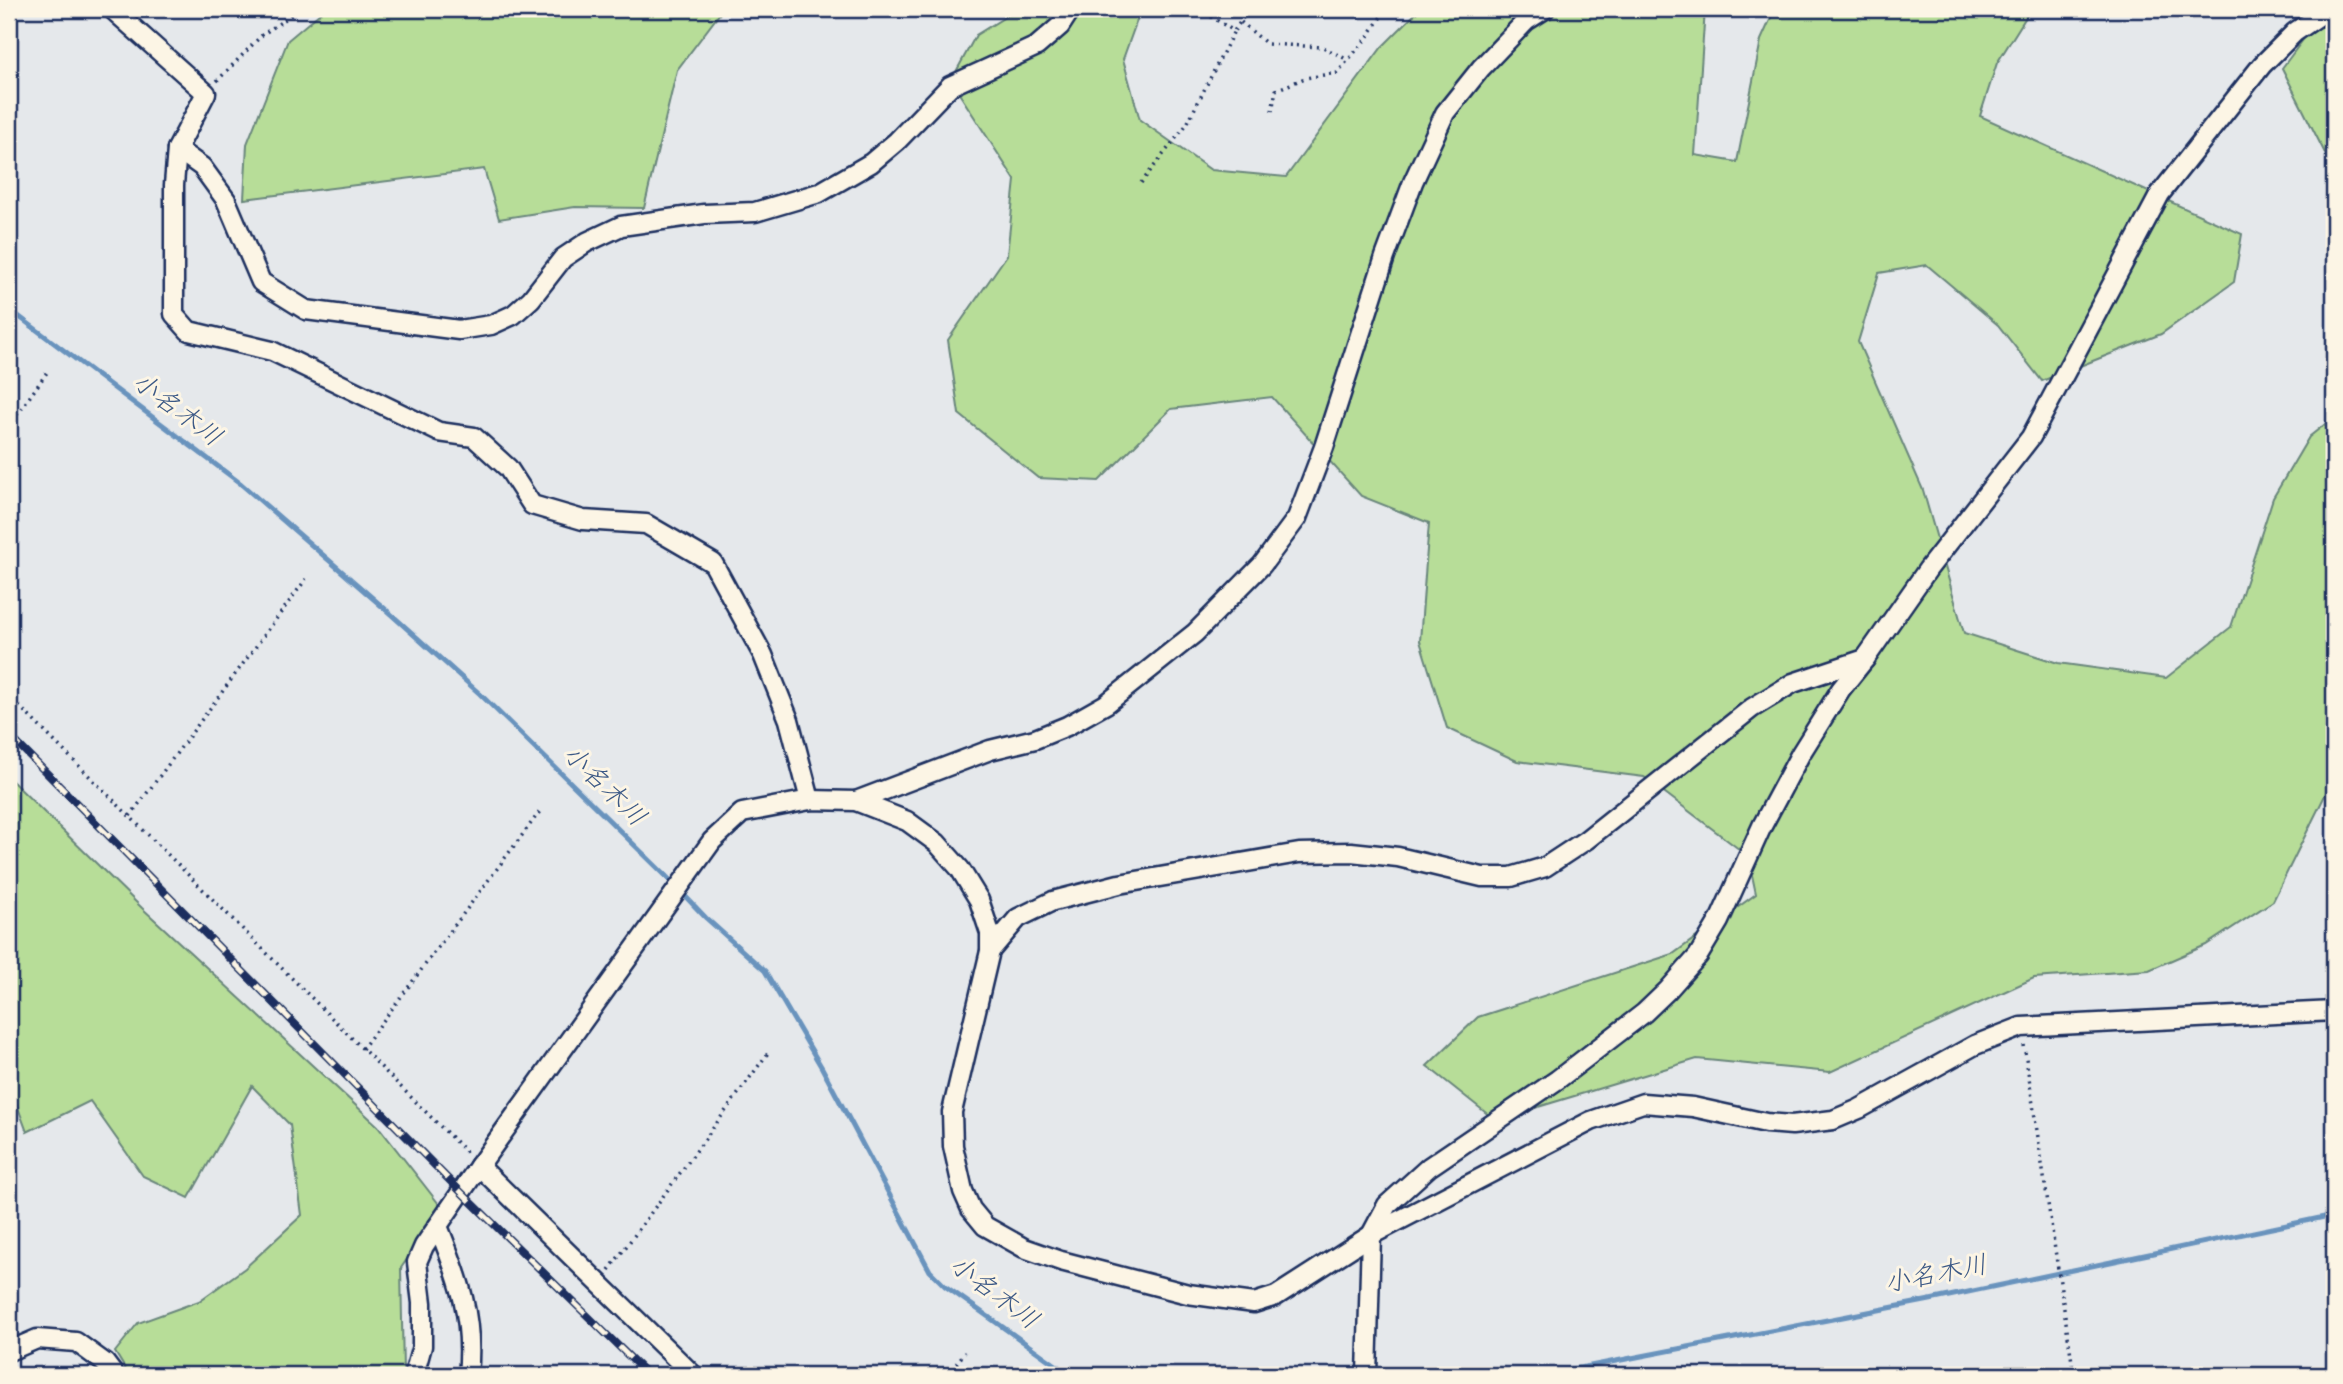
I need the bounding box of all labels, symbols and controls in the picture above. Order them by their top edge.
water label: 小名木川 [123,365,229,457]
water label: 小名木川 [552,737,654,837]
water label: 小名木川 [1881,1247,1991,1305]
water label: 小名木川 [940,1248,1046,1340]

